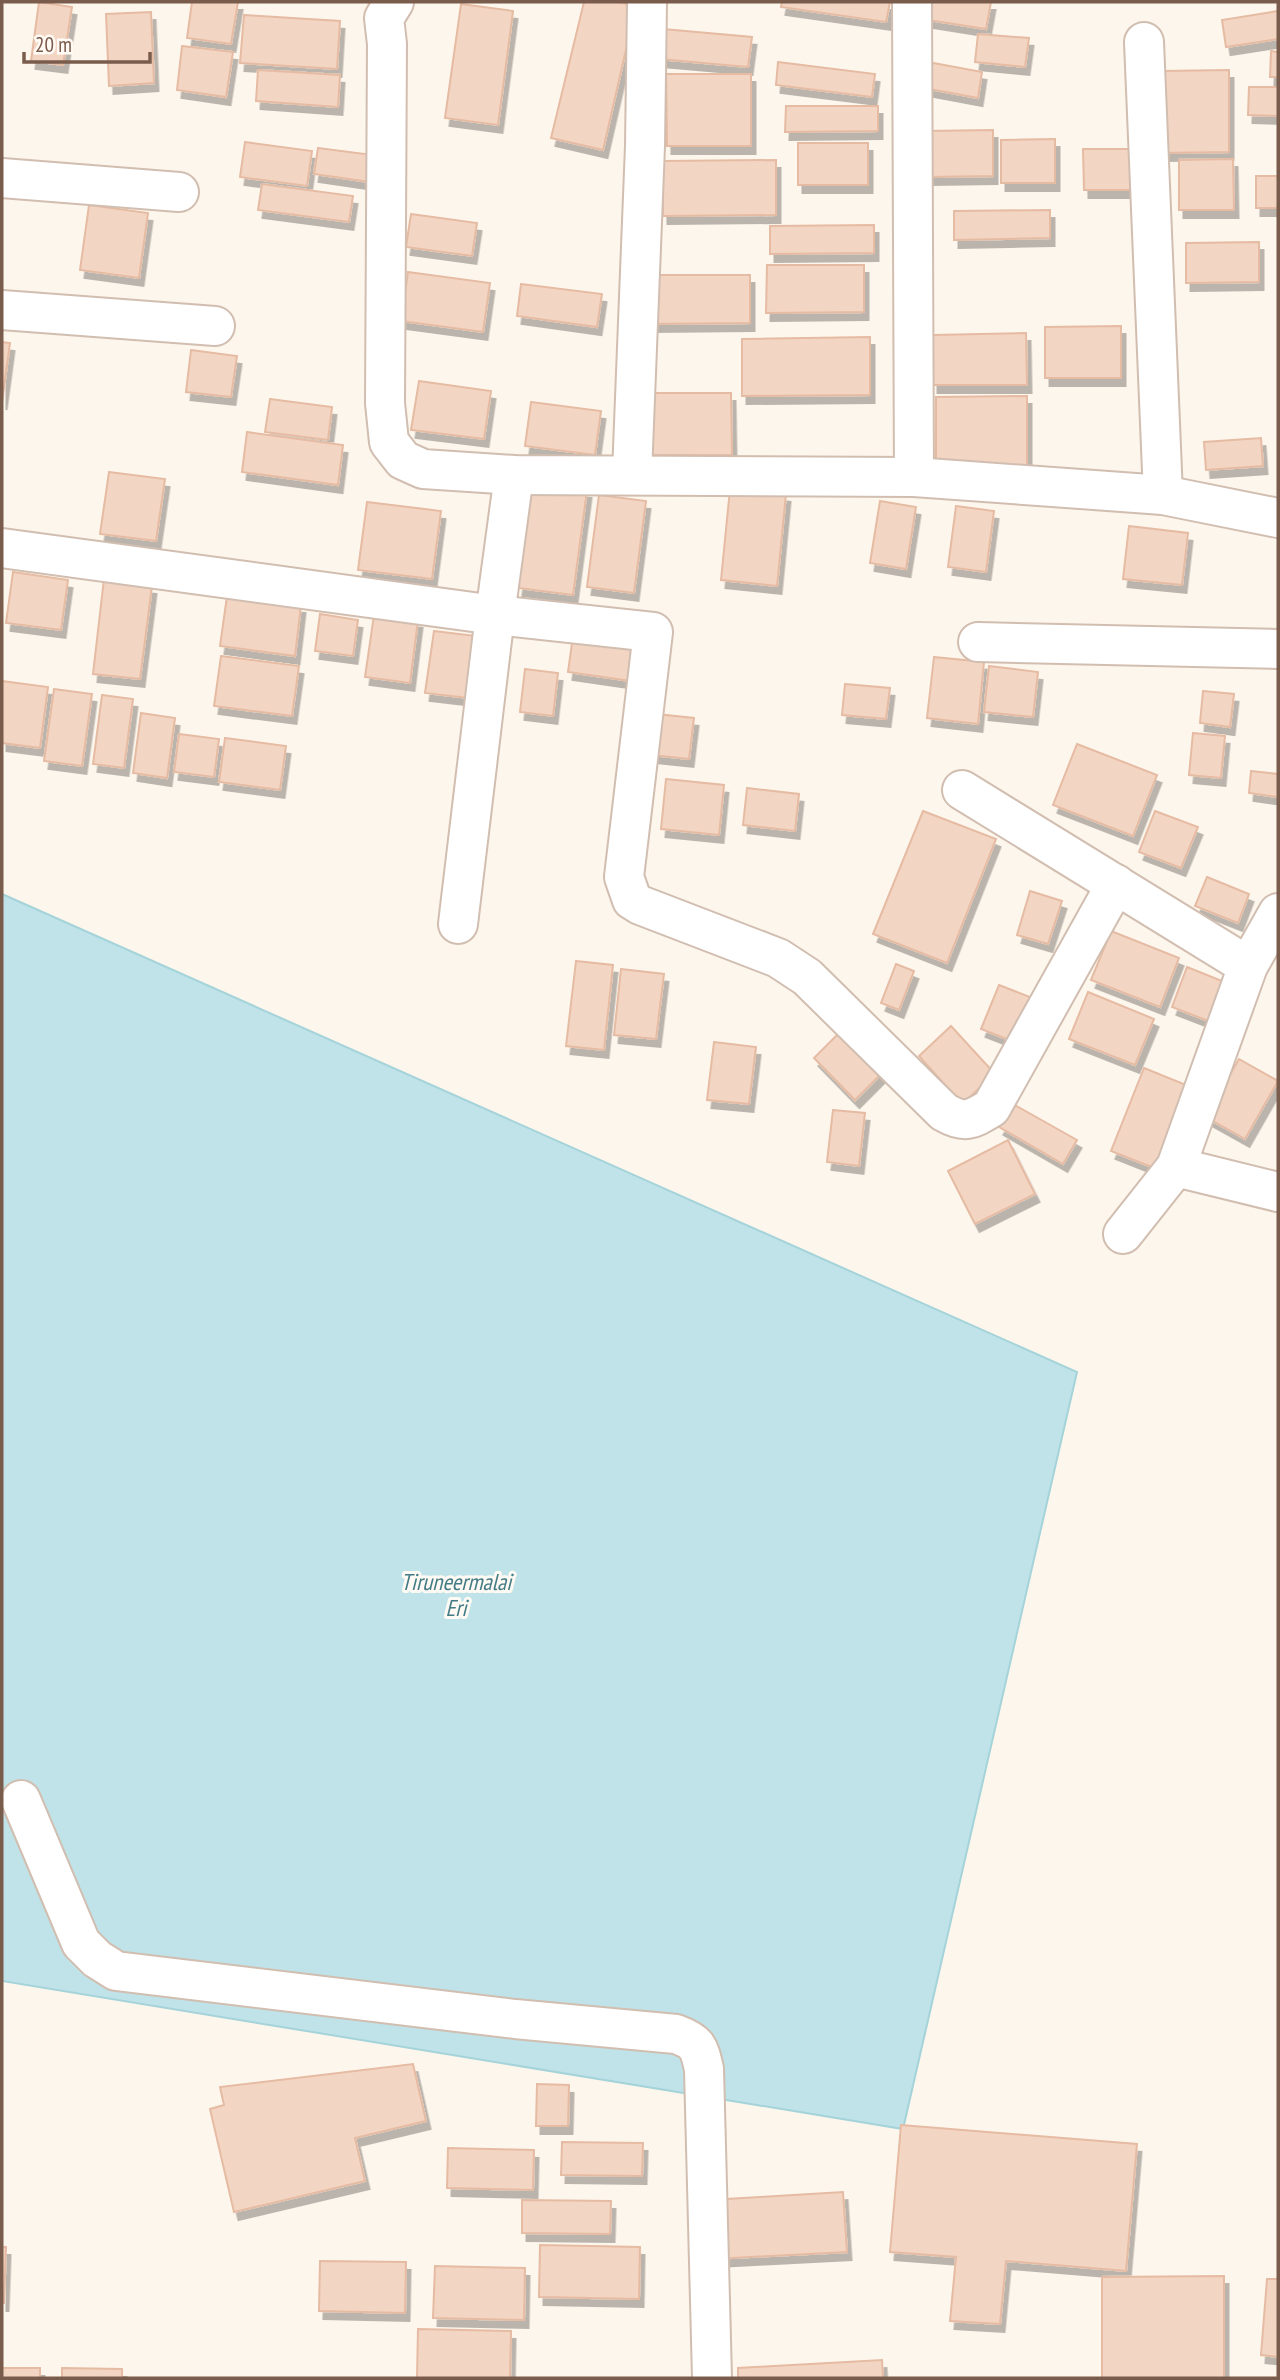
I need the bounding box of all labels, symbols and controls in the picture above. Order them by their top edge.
scale bar [24,21,150,65]
text: 20 m [35,31,72,58]
water label: Tiruneermalai Eri [401,1567,514,1622]

